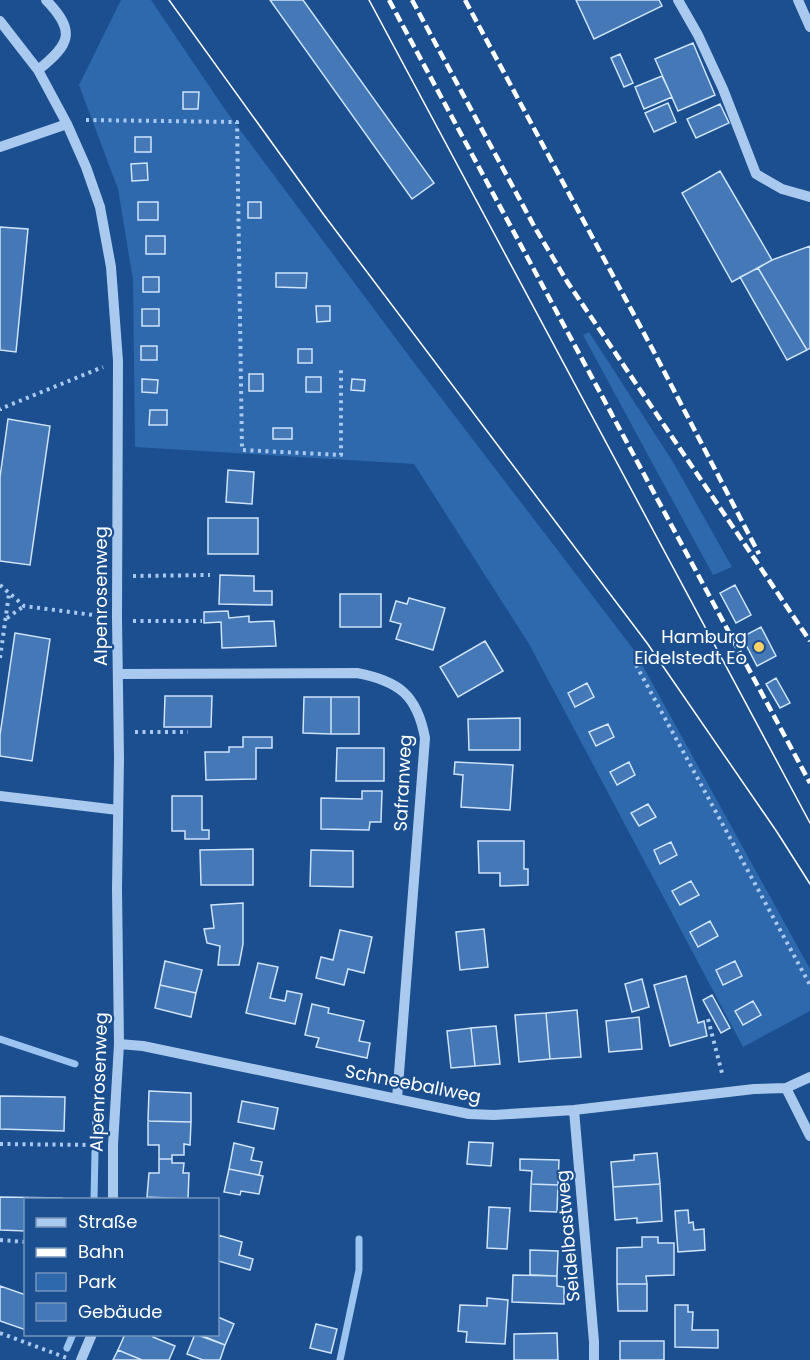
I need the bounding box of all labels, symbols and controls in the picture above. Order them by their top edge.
street label: Alpenrosenweg [88,526,113,666]
place label: Hamburg Eidelstedt Eo [634,624,747,670]
marker: Hamburg Eidelstedt Eo [752,640,766,654]
street label: Safranweg [387,734,418,832]
street label: Alpenrosenweg [84,1012,113,1152]
street label: Schneeballweg [343,1058,483,1109]
street label: Seidelbastweg [549,1169,586,1303]
legend [24,1198,219,1336]
text: Straße [78,1209,137,1234]
text: Bahn [78,1239,124,1264]
text: Park [78,1269,117,1294]
text: Gebäude [78,1299,162,1324]

